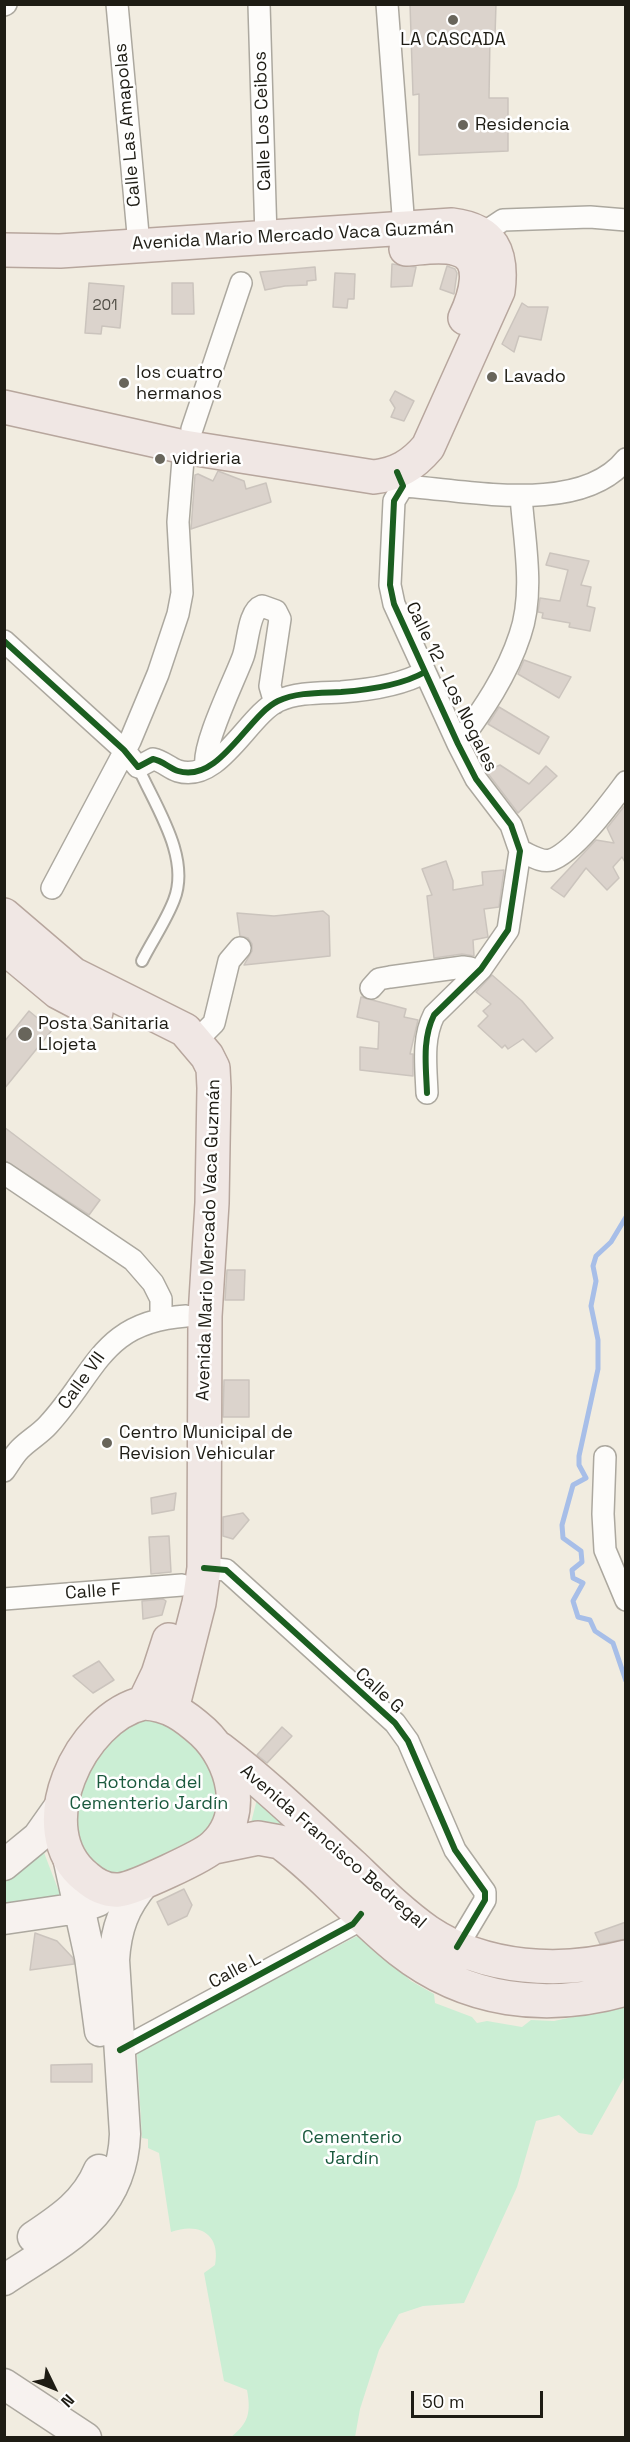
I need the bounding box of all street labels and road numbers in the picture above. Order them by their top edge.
street label: Calle Las Amapolas [110,42,146,208]
street label: Calle Los Ceibos [250,51,276,191]
street label: Avenida Mario Mercado Vaca Guzmán [132,217,454,255]
street label: Calle 12 - Los Nogales [400,599,502,775]
street label: Avenida Mario Mercado Vaca Guzmán [193,1079,225,1401]
street label: Calle VII [54,1348,110,1414]
street label: Calle F [64,1579,122,1605]
street label: Calle G [350,1664,408,1718]
street label: Avenida Francisco Bedregal [236,1760,430,1934]
street label: Calle L [205,1948,265,1994]

